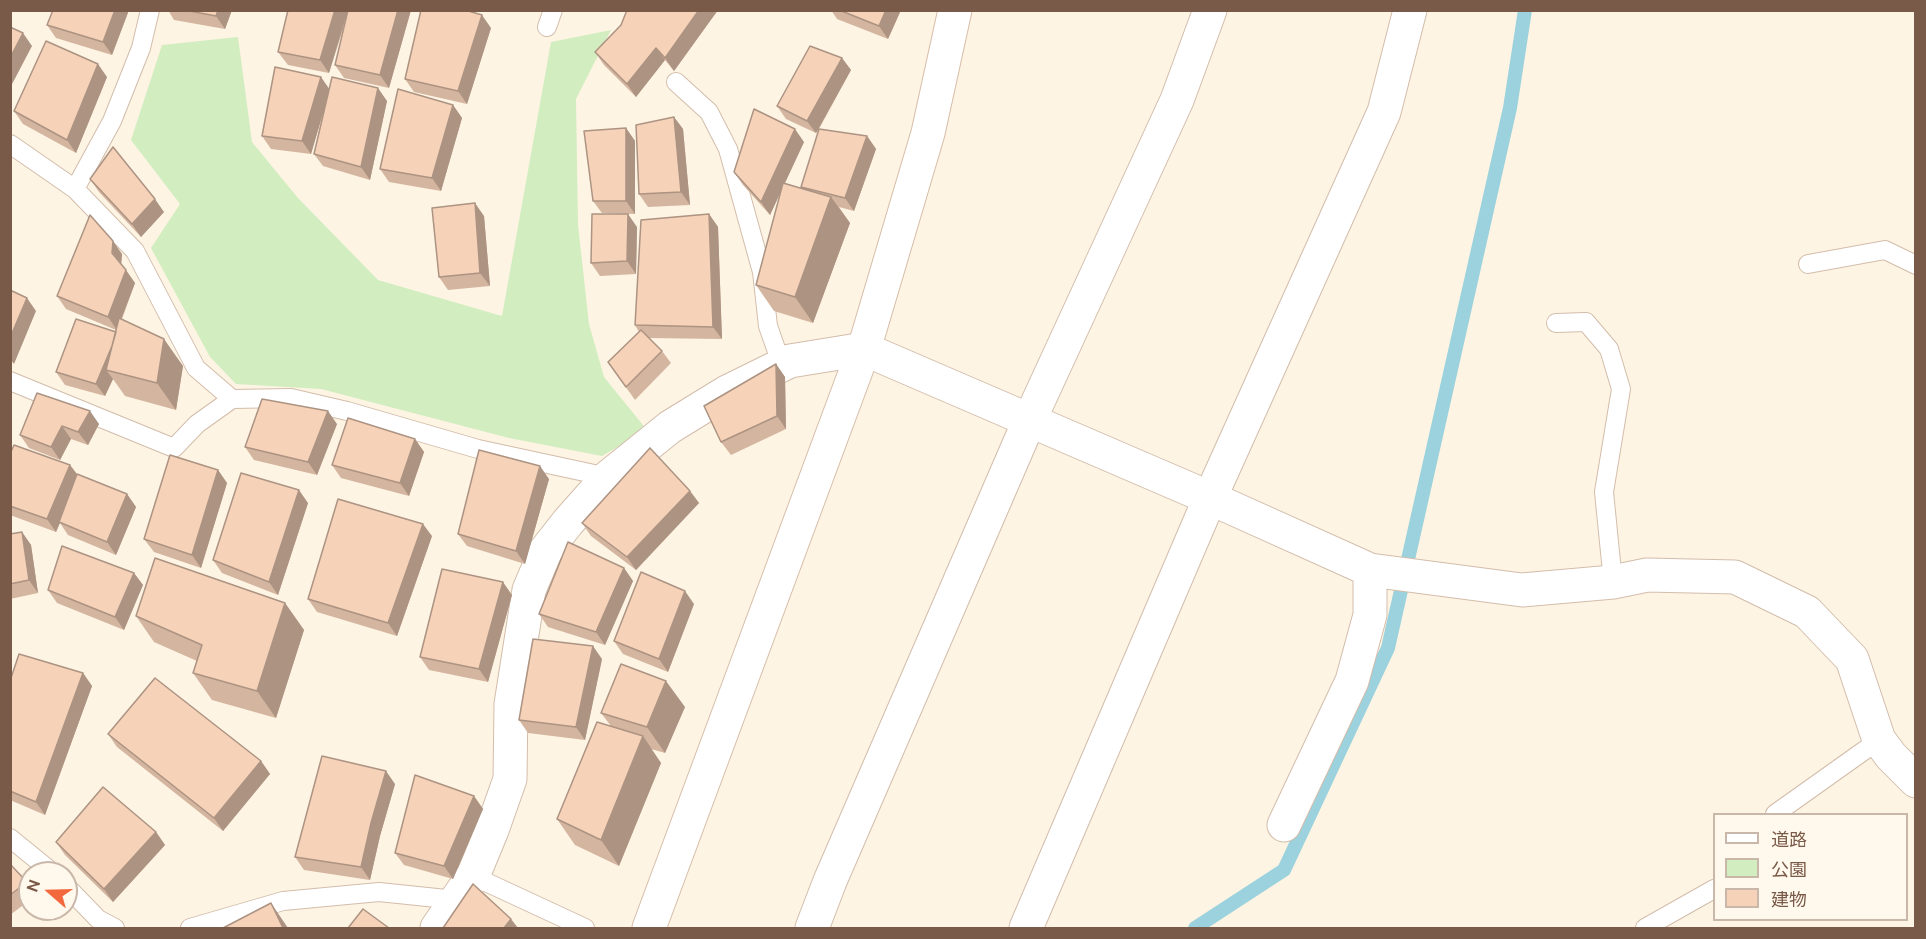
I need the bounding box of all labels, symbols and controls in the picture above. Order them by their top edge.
legend [1713,813,1908,921]
text: 道路 [1771,829,1807,849]
text: 公園 [1771,859,1807,879]
north arrow [18,861,78,921]
text: N [22,877,43,894]
text: 建物 [1771,889,1807,909]

